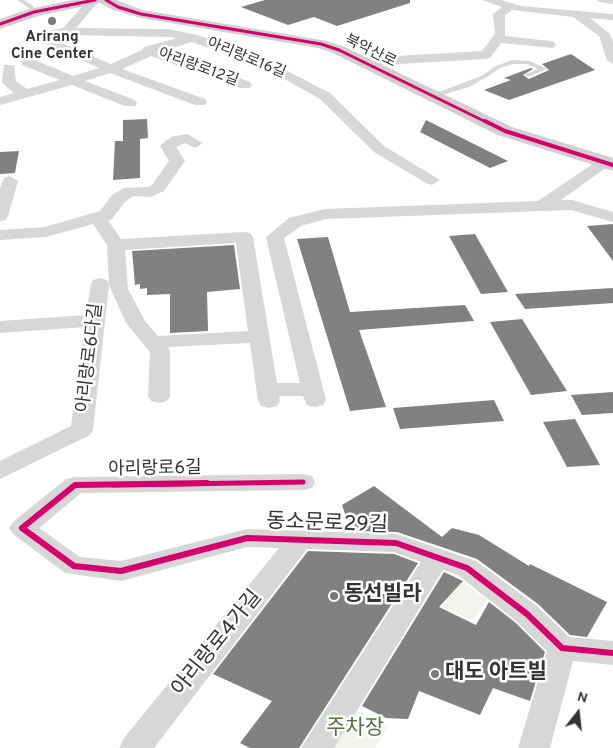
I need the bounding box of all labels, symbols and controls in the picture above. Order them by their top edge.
marker: Arirang Cine Center [46,15,58,27]
place label: Arirang Cine Center [11,29,93,64]
street label: 북악산로 [341,32,399,72]
street label: 아리랑로16길 [204,35,288,83]
street label: 아리랑로12길 [156,45,240,91]
street label: 아리랑로6다길 [74,302,108,414]
street label: 아리랑로6길 [108,458,202,482]
street label: 동소문로29길 [266,510,388,540]
place label: 동선빌라 [344,583,421,609]
street label: 아리랑로4가길 [168,586,268,702]
marker: 동선빌라 [328,590,340,602]
place label: 대도 아트빌 [445,661,547,687]
marker: 대도 아트빌 [429,668,441,680]
north arrow [553,688,603,738]
text: N [575,689,589,708]
park label: 주차장 [326,717,384,743]

